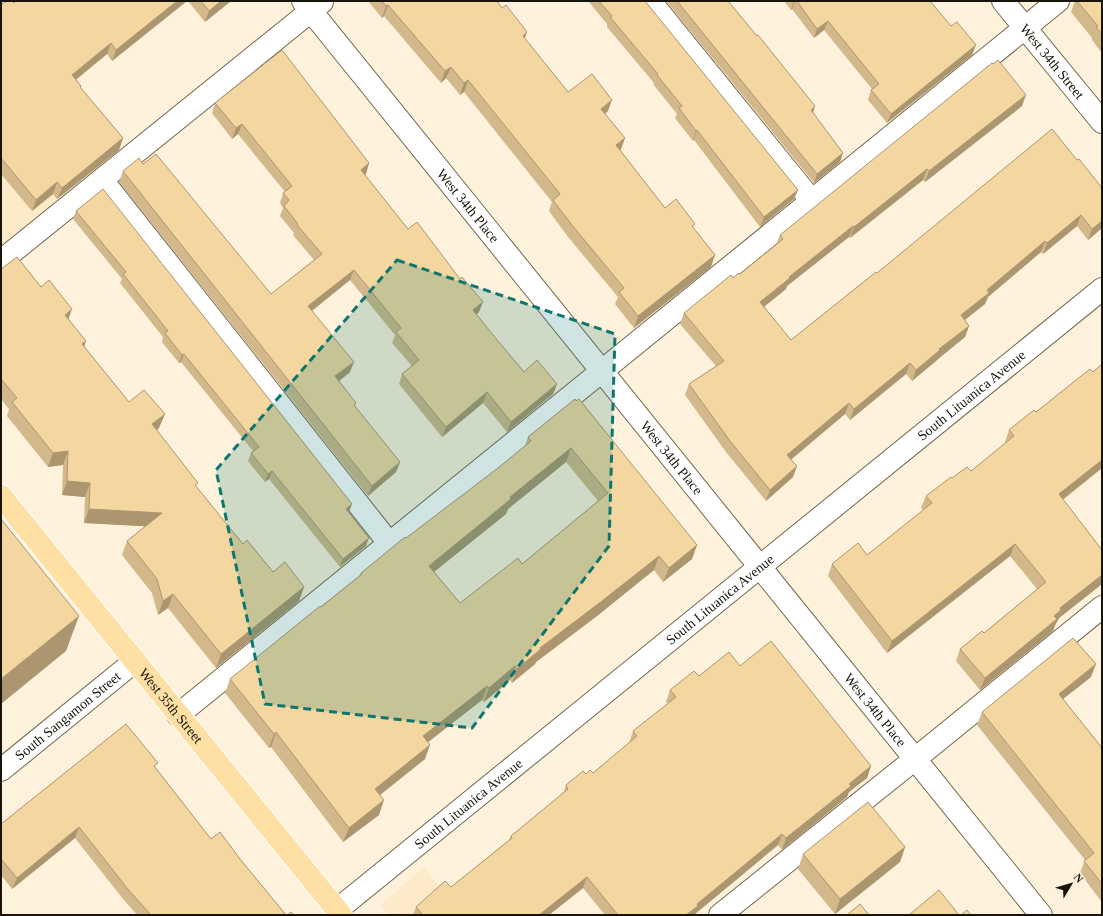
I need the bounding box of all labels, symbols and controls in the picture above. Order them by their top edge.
street label: West 34th Street [1017,21,1087,102]
street label: West 34th Place [434,166,502,245]
street label: South Lituanica Avenue [914,347,1028,443]
street label: West 34th Place [638,418,706,497]
street label: South Lituanica Avenue [663,551,777,647]
street label: West 35th Street [136,665,206,746]
street label: South Sangamon Street [12,668,124,763]
street label: West 34th Place [841,670,909,749]
street label: South Lituanica Avenue [411,755,525,852]
north arrow [1051,864,1091,904]
text: N [1072,871,1086,885]

